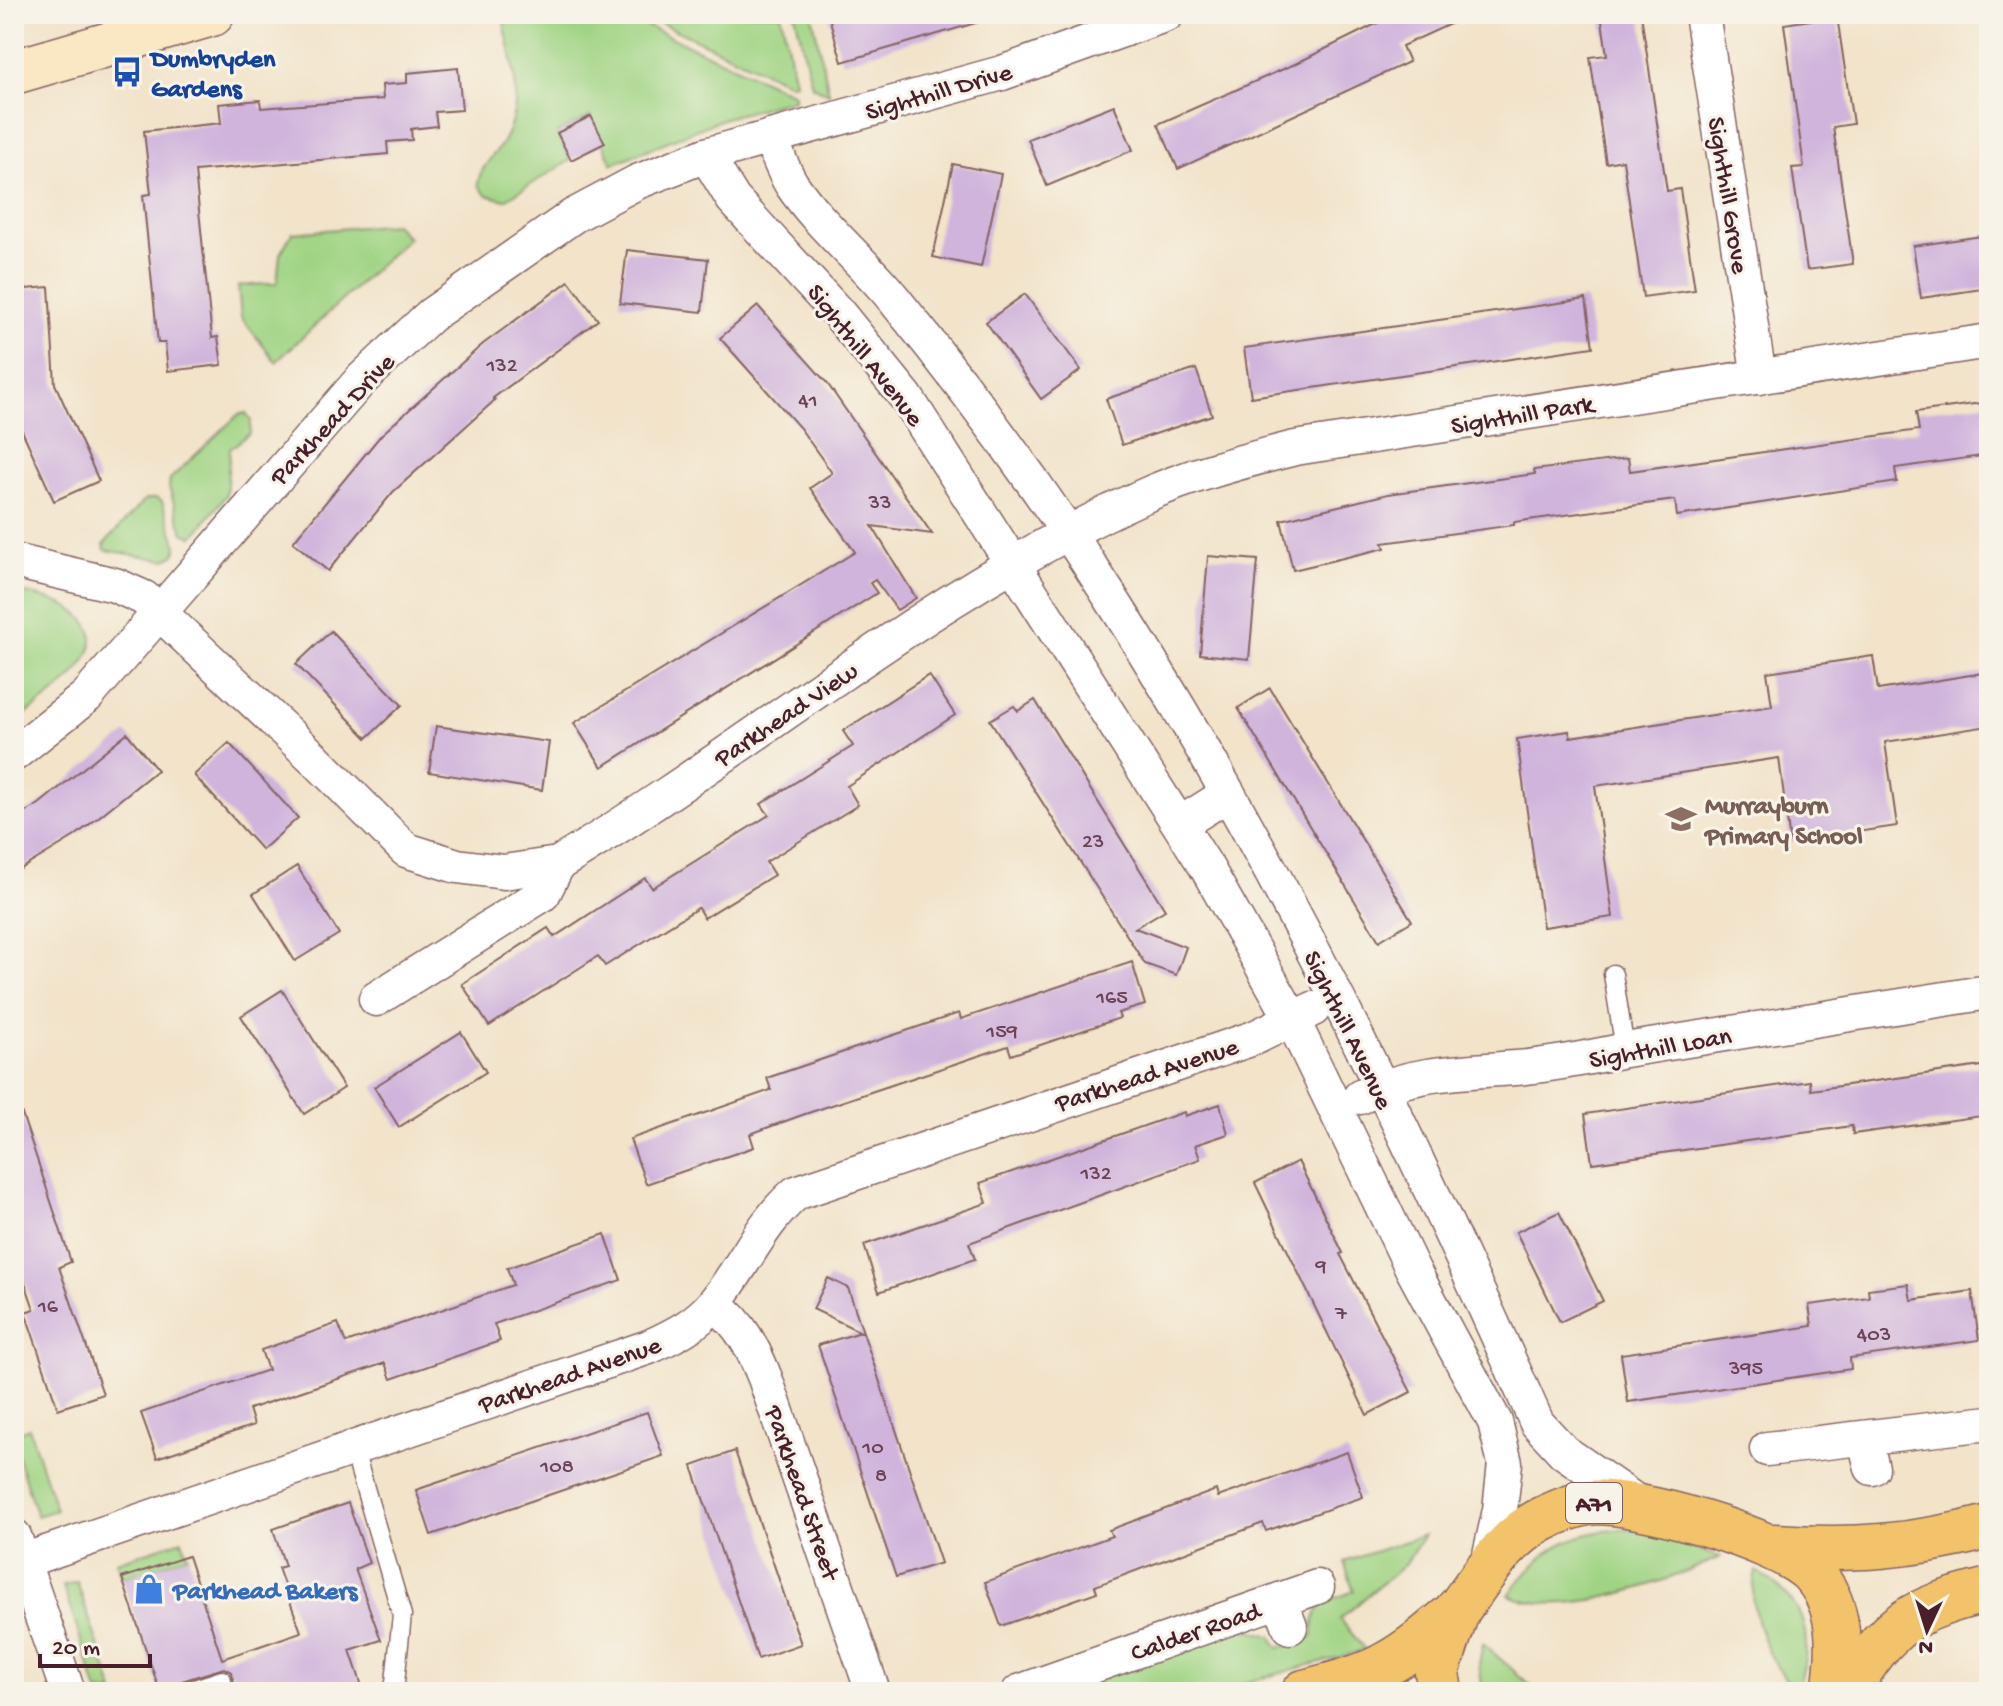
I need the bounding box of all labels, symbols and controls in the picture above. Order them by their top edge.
place label: Dumbryden Gardens [149,46,276,107]
bus stop icon: Dumbryden Gardens [110,55,144,89]
street label: Sighthill Drive [862,58,1017,130]
street label: Sighthill Grove [1698,115,1753,277]
street label: Sighthill Avenue [798,279,929,435]
street label: Parkhead Drive [264,348,404,494]
house number: 132 [485,354,518,380]
house number: 41 [798,389,818,415]
street label: Sighthill Park [1449,391,1599,444]
house number: 33 [868,491,891,517]
street label: Parkhead View [709,657,865,777]
place label: Murrayburn Primary School [1703,793,1863,854]
school or university icon: Murrayburn Primary School [1664,802,1698,836]
house number: 23 [1082,830,1104,856]
street label: Sighthill Avenue [1294,947,1398,1116]
house number: 165 [1095,986,1128,1012]
house number: 159 [985,1020,1018,1046]
street label: Sighthill Loan [1587,1023,1735,1078]
street label: Parkhead Avenue [1051,1033,1244,1122]
house number: 132 [1079,1162,1112,1188]
house number: 9 [1314,1255,1327,1281]
house number: 16 [37,1295,59,1321]
house number: 7 [1334,1302,1347,1328]
house number: 403 [1857,1323,1891,1349]
street label: Parkhead Avenue [474,1331,666,1423]
house number: 395 [1728,1357,1763,1383]
street label: Parkhead Street [755,1401,845,1587]
house number: 10 [861,1436,884,1462]
house number: 108 [539,1455,574,1481]
house number: 8 [875,1464,887,1490]
road number: A71 [1566,1483,1622,1523]
shop icon: Parkhead Bakers [132,1572,166,1606]
place label: Parkhead Bakers [171,1578,359,1609]
north arrow [1887,1590,1967,1670]
street label: Calder Road [1128,1597,1267,1671]
scale bar [40,1618,150,1668]
text: N [1918,1632,1934,1659]
text: 20 m [52,1635,100,1664]

